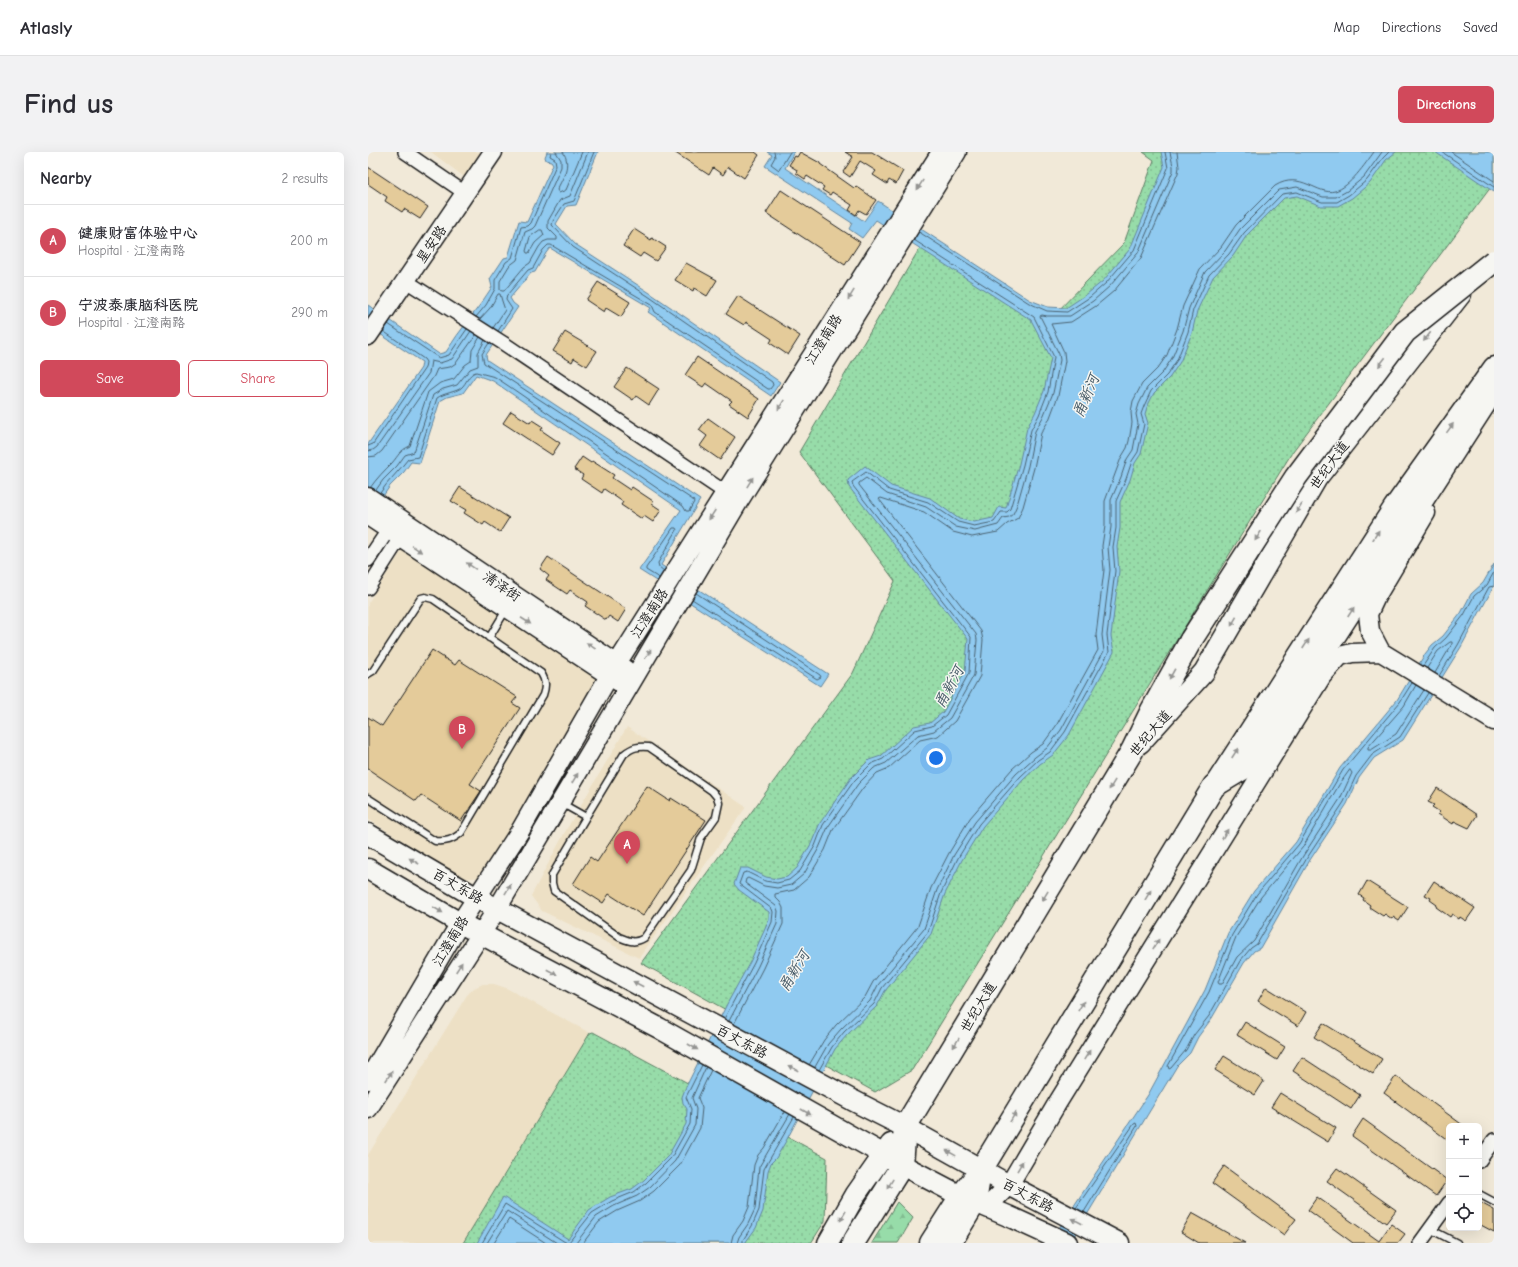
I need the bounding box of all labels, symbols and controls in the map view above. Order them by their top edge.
text: Atlasly [20,17,72,39]
text: Map [1333,19,1360,36]
text: Directions [1382,19,1441,36]
text: Saved [1463,19,1498,36]
button: Directions [1398,86,1494,123]
text: Find us [24,88,113,120]
text: Nearby [40,169,91,188]
text: 2 results [281,171,328,186]
one-way arrow [916,180,924,190]
street label: 星安路 [413,222,450,266]
text: 健康财富体验中心 [78,224,198,242]
text: A [49,233,57,248]
text: 200 m [290,233,328,248]
text: Hospital · 江澄南路 [78,243,185,258]
one-way arrow [847,289,854,301]
text: 宁波泰康脑科医院 [78,296,198,314]
text: B [49,305,57,320]
text: 290 m [291,305,328,320]
street label: 江澄南路 [801,311,845,368]
text: Hospital · 江澄南路 [78,315,185,330]
one-way arrow [1423,332,1431,343]
one-way arrow [1378,356,1387,367]
button: Save [40,360,180,397]
button: Share [188,360,328,397]
water label: 甬新河 [1069,369,1104,420]
one-way arrow [777,400,785,410]
one-way arrow [1446,423,1454,433]
street label: 世纪大道 [1306,438,1353,493]
one-way arrow [747,476,754,488]
one-way arrow [1296,503,1303,514]
one-way arrow [708,509,715,520]
one-way arrow [1254,530,1262,541]
one-way arrow [1372,530,1380,540]
one-way arrow [412,545,423,553]
one-way arrow [466,562,477,570]
street label: 清泽街 [480,568,524,605]
street label: 江澄南路 [627,585,672,641]
one-way arrow [1347,606,1354,618]
one-way arrow [1230,615,1237,627]
one-way arrow [521,617,531,625]
one-way arrow [1302,638,1309,650]
one-way arrow [586,642,596,650]
one-way arrow [645,648,652,660]
water label: 甬新河 [930,660,969,711]
one-way arrow [1168,668,1175,680]
street label: 世纪大道 [1126,707,1175,760]
pin: B [449,716,475,749]
your location [926,748,946,768]
one-way arrow [1232,748,1239,759]
one-way arrow [571,772,578,784]
one-way arrow [1109,779,1116,791]
one-way arrow [1221,828,1228,840]
pin: A [614,831,640,864]
one-way arrow [408,857,420,864]
street label: 百丈东路 [429,865,486,908]
one-way arrow [505,883,512,895]
one-way arrow [1145,889,1152,900]
one-way arrow [1041,891,1049,901]
one-way arrow [432,907,444,914]
street label: 江澄南路 [429,913,472,970]
one-way arrow [1152,939,1160,949]
water label: 甬新河 [775,945,815,995]
one-way arrow [456,961,463,973]
one-way arrow [546,969,558,975]
street label: 世纪大道 [957,979,1000,1036]
one-way arrow [632,981,644,988]
one-way arrow [1077,1000,1084,1011]
street label: 百丈东路 [713,1021,770,1062]
one-way arrow [952,1038,960,1048]
one-way arrow [687,1044,699,1051]
one-way arrow [1084,1049,1091,1061]
one-way arrow [787,1065,799,1072]
one-way arrow [385,1071,393,1082]
one-way arrow [800,1108,812,1115]
one-way arrow [1009,1111,1017,1122]
map controls [1446,1123,1482,1231]
button: + [1446,1123,1482,1159]
one-way arrow [945,1150,957,1156]
button: − [1446,1159,1482,1195]
one-way arrow [1017,1160,1024,1172]
street label: 百丈东路 [999,1175,1056,1216]
one-way arrow [886,1178,893,1189]
button: locate [1446,1195,1482,1231]
one-way arrow [840,1210,847,1222]
one-way arrow [1071,1217,1083,1224]

